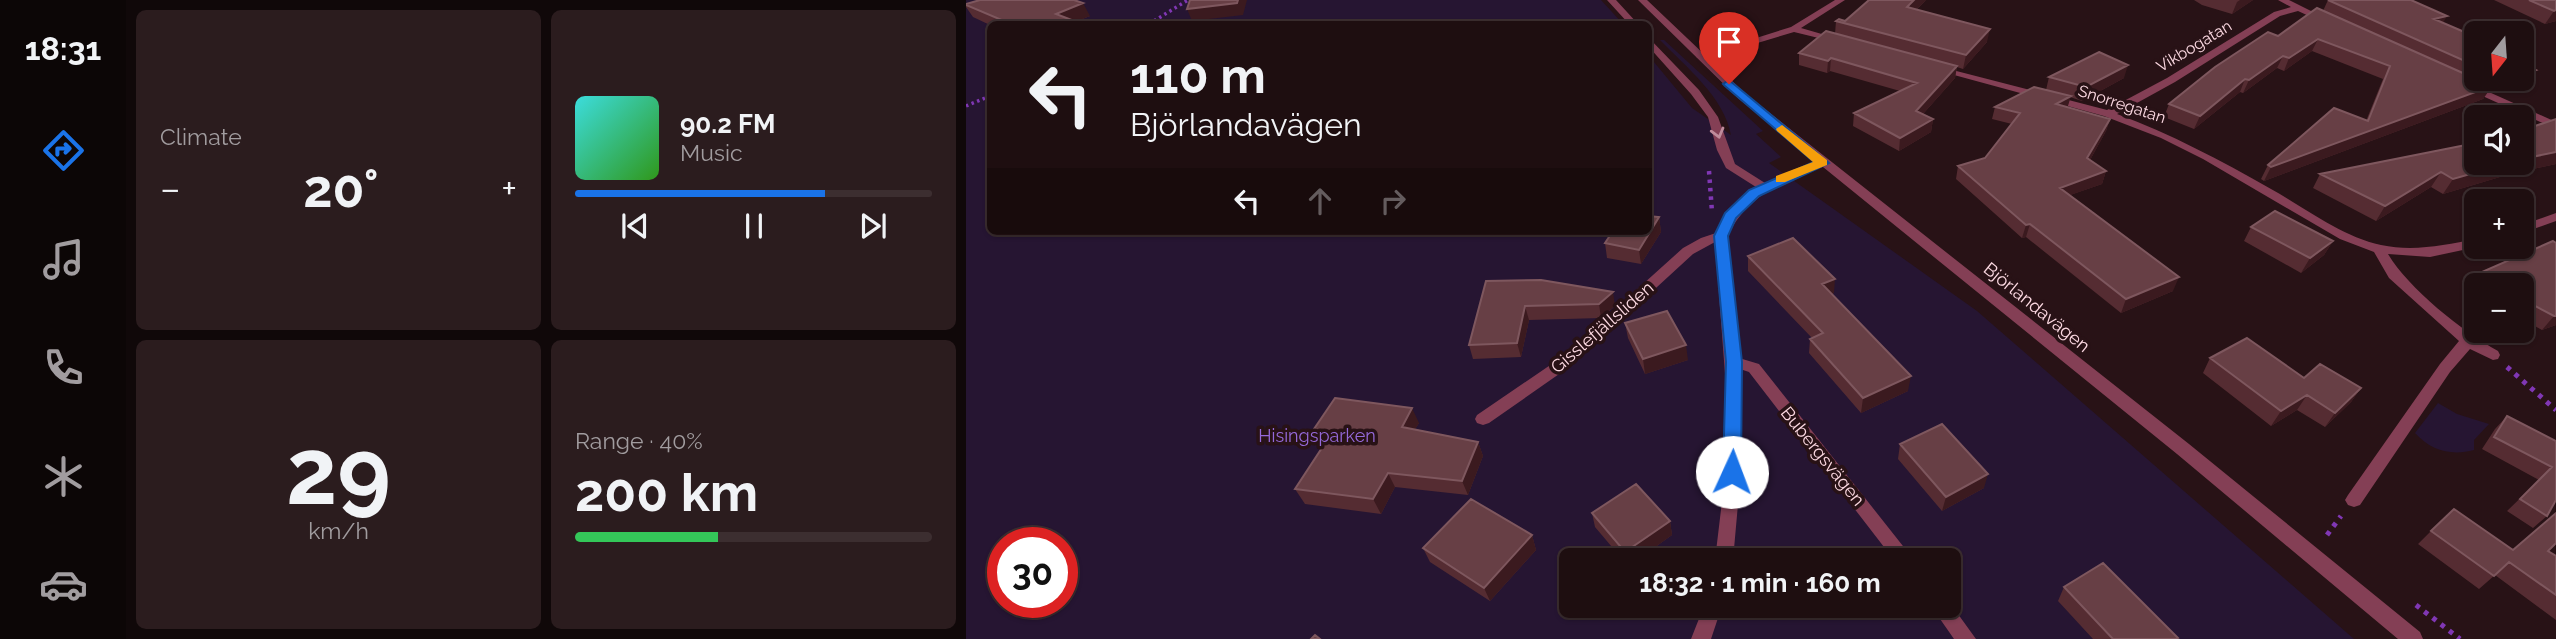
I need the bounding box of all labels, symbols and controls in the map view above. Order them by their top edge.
pin [1699,12.0,1759,84]
street label: Vikbogatan [2153,16,2235,76]
north arrow [2464,21,2534,91]
map controls [2464,21,2534,343]
icon: arrive [1710,23,1748,61]
text: 18:31 [25,30,101,67]
text: 110 m [1130,47,1266,104]
icon: left [1015,49,1106,140]
street label: Snorregatan [2076,81,2168,127]
button: sound [2464,105,2534,175]
text: Björlandavägen [1130,106,1362,143]
text: 90.2 FM [680,109,775,139]
text: Climate [160,123,242,150]
icon: directions [39,126,88,175]
one-way arrow [1710,127,1724,139]
text: Music [680,139,743,166]
text: 20° [303,158,379,219]
text: − [160,166,180,211]
text: + [501,166,517,211]
icon: left [1228,182,1266,220]
icon: ahead [1301,182,1339,220]
icon: right [1374,182,1412,220]
button: + [2464,189,2534,259]
icon: previous [616,207,654,245]
icon: pause [735,207,773,245]
icon: next [854,207,892,245]
icon: music [39,235,88,284]
street label: Björlandavägen [1980,258,2094,356]
button: − [2464,273,2534,343]
street label: Gisslefjällsliden [1546,277,1658,377]
icon: phone [39,343,88,392]
street label: Bubergsvägen [1777,402,1869,510]
text: 29 [286,418,391,525]
park label: Hisingsparken [1258,425,1376,446]
text: Range · 40% [575,427,703,454]
position arrow [1695,435,1769,509]
icon: climate [39,452,88,501]
text: 200 km [575,462,758,523]
text: km/h [308,517,369,544]
speed limit sign: 30 [987,527,1078,618]
icon: car [39,560,88,609]
text: 18:32 · 1 min · 160 m [1639,568,1881,598]

